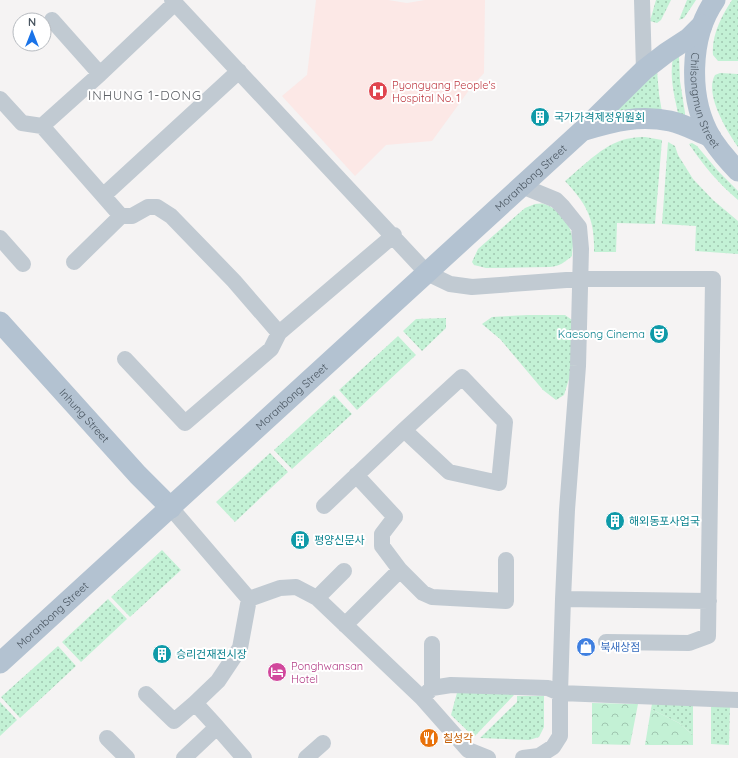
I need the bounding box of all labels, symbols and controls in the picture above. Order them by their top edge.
north arrow [12,12,52,52]
text: N [28,15,36,29]
street label: Chilsongmun Street [688,52,723,151]
place label: Pyongyang People's Hospital No. 1 [392,78,496,105]
hospital icon: Pyongyang People's Hospital No. 1 [367,80,389,102]
district label: INHUNG 1-DONG [88,87,202,103]
building icon: 국가가격제정위원회 [529,106,551,128]
place label: 국가가격제정위원회 [554,110,645,124]
street label: Moranbong Street [492,141,570,214]
theatre icon: Kaesong Cinema [648,323,670,345]
place label: Kaesong Cinema [558,327,645,341]
street label: Moranbong Street [253,360,331,433]
street label: Inhung Street [56,386,113,446]
building icon: 해외동포사업국 [604,510,626,532]
place label: 해외동포사업국 [629,514,700,528]
building icon: 평양신문사 [289,529,311,551]
place label: 평양신문사 [314,533,365,547]
street label: Moranbong Street [14,579,91,651]
shop icon: 북새상점 [575,636,597,658]
place label: 북새상점 [600,640,640,654]
building icon: 승리건재전시장 [151,643,173,665]
place label: 승리건재전시장 [176,647,247,661]
place label: Ponghwansan Hotel [291,659,363,686]
hotel icon: Ponghwansan Hotel [266,661,288,683]
restaurant icon: 칠성각 [418,727,440,749]
place label: 칠성각 [443,731,473,745]

